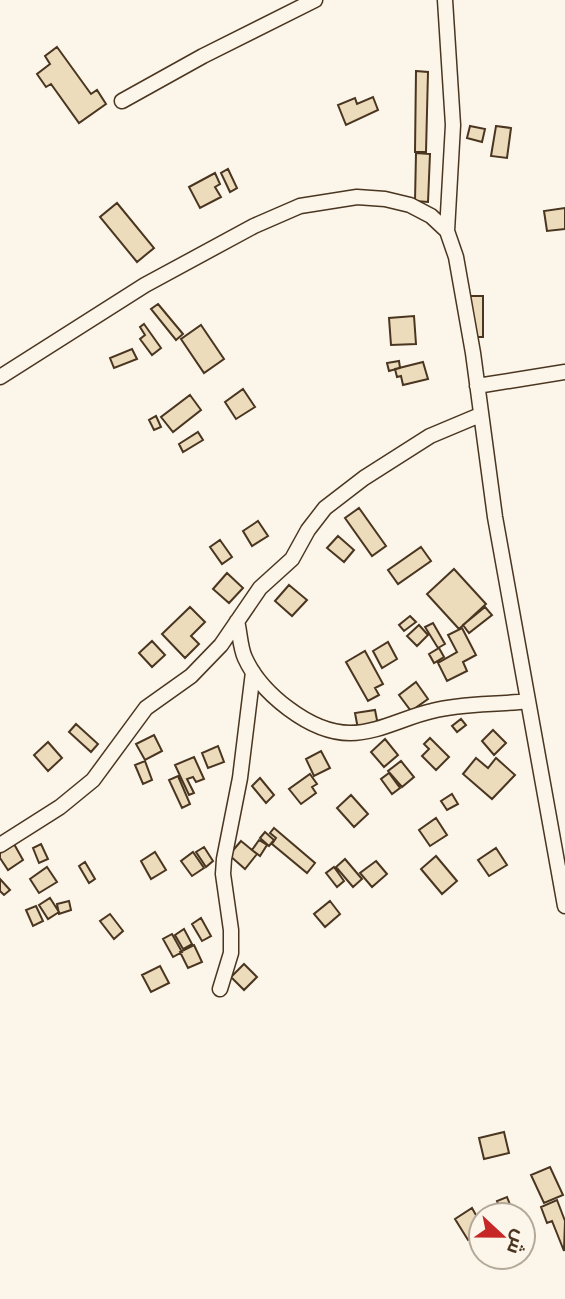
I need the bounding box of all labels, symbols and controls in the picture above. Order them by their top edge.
north arrow [467,1201,537,1271]
text: ش [502,1227,533,1258]

